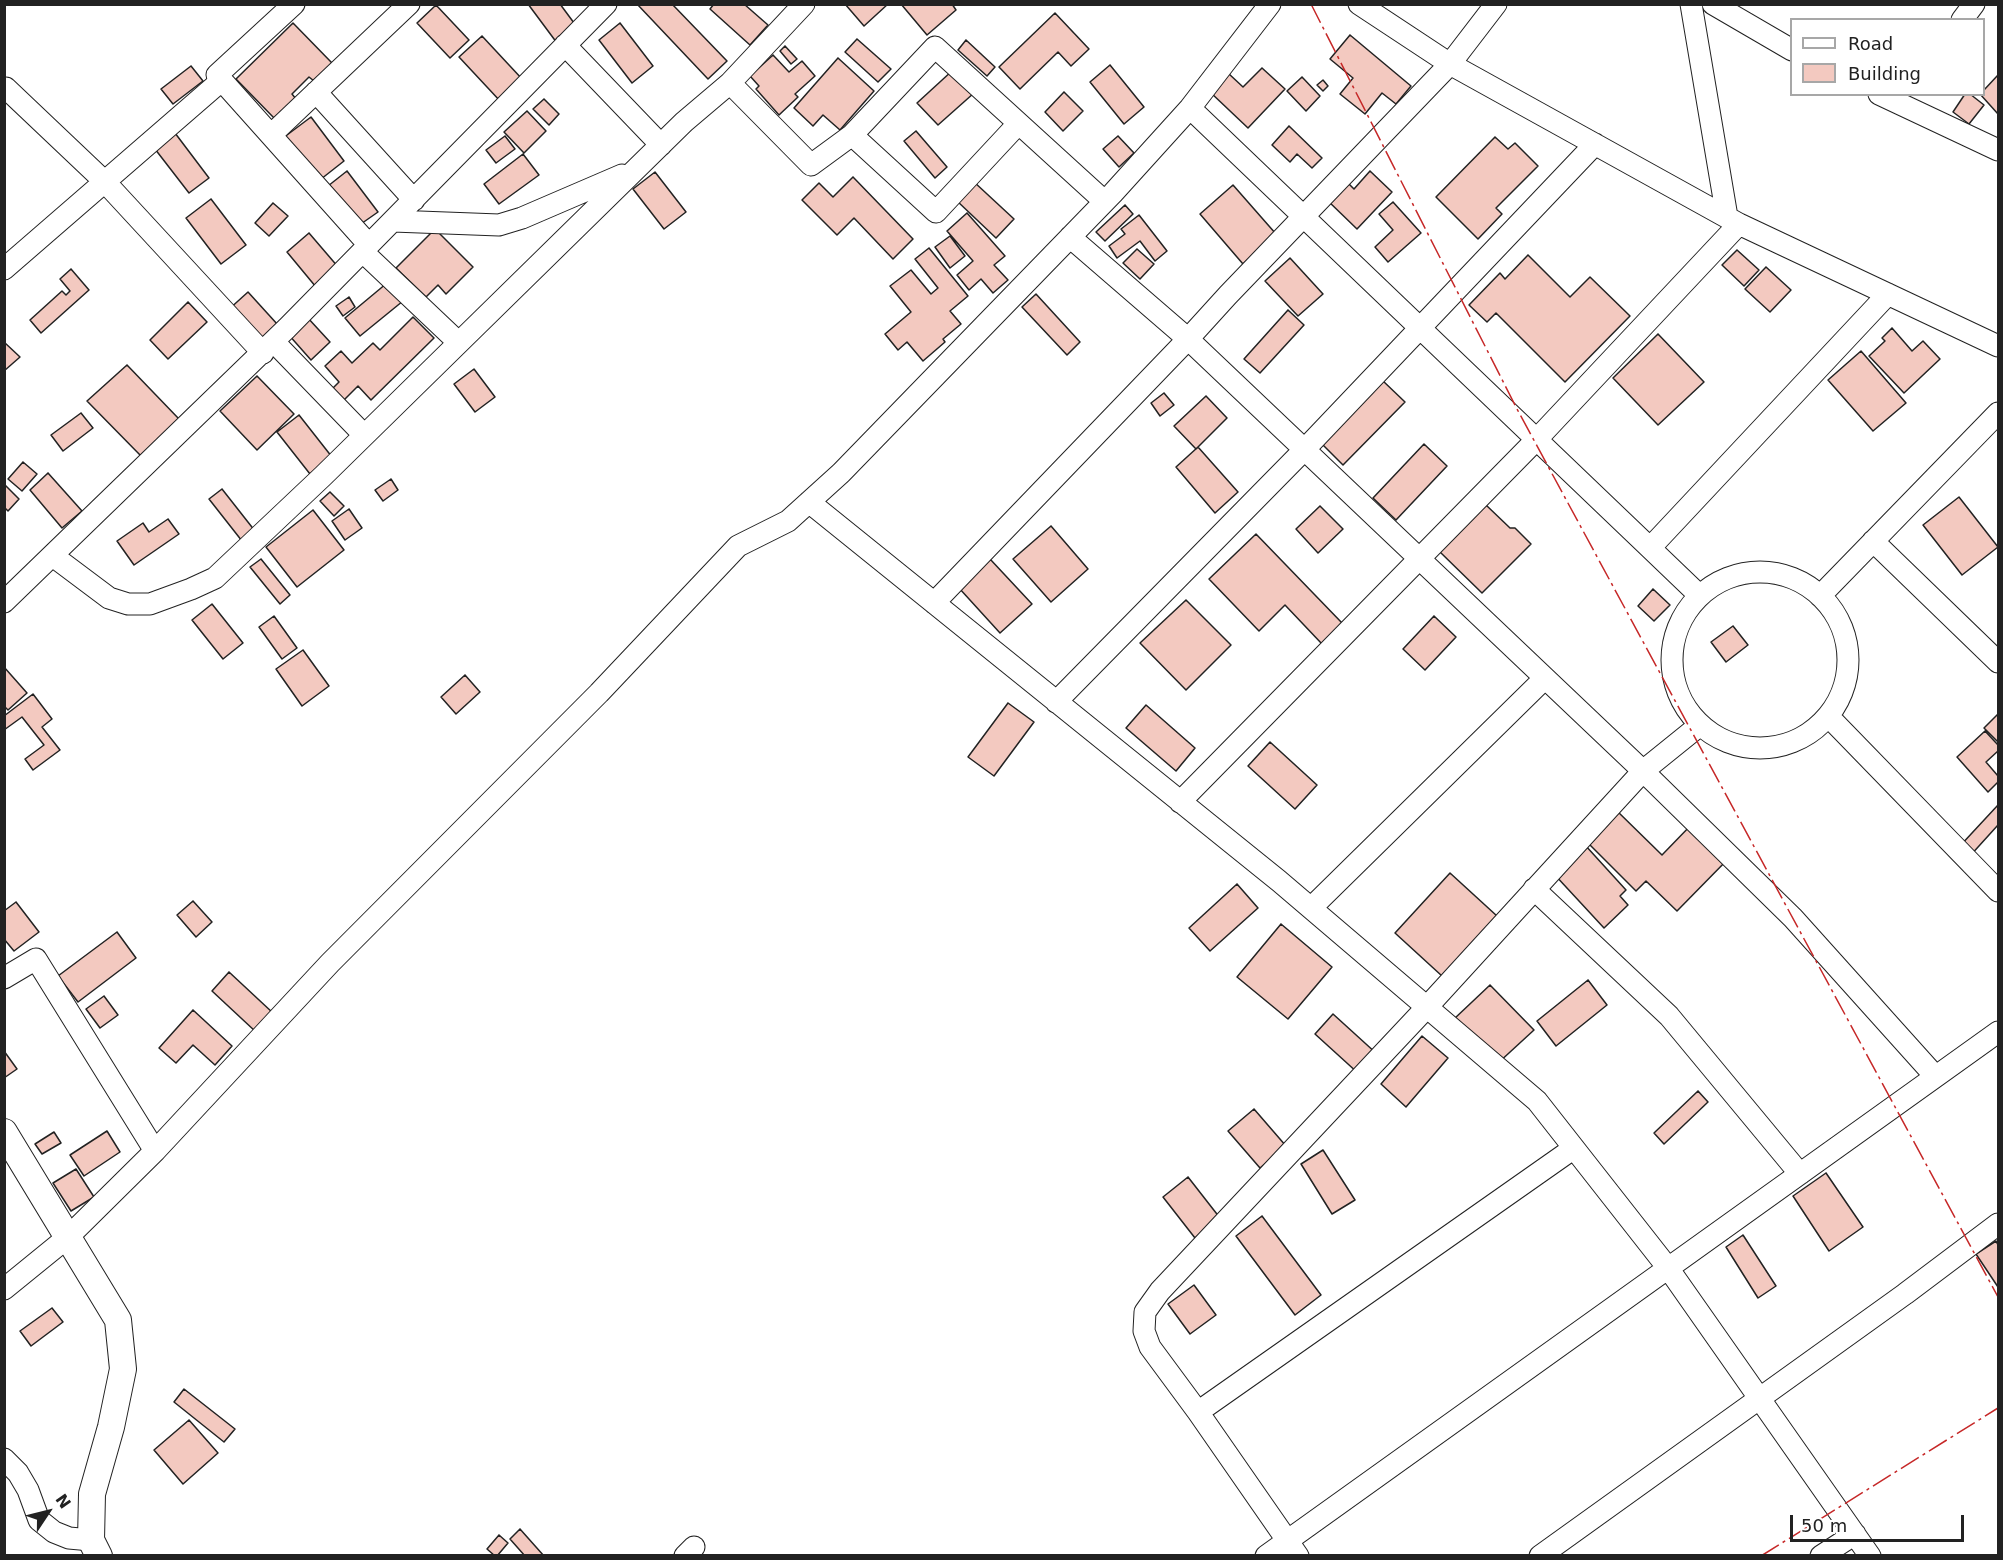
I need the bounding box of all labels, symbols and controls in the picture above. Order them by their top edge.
legend [1790,18,1985,96]
text: Road [1848,33,1893,54]
text: Building [1848,63,1921,84]
north arrow [18,1482,78,1542]
text: N [52,1490,75,1512]
scale bar [1793,1503,1967,1541]
text: 50 m [1801,1515,1847,1536]

